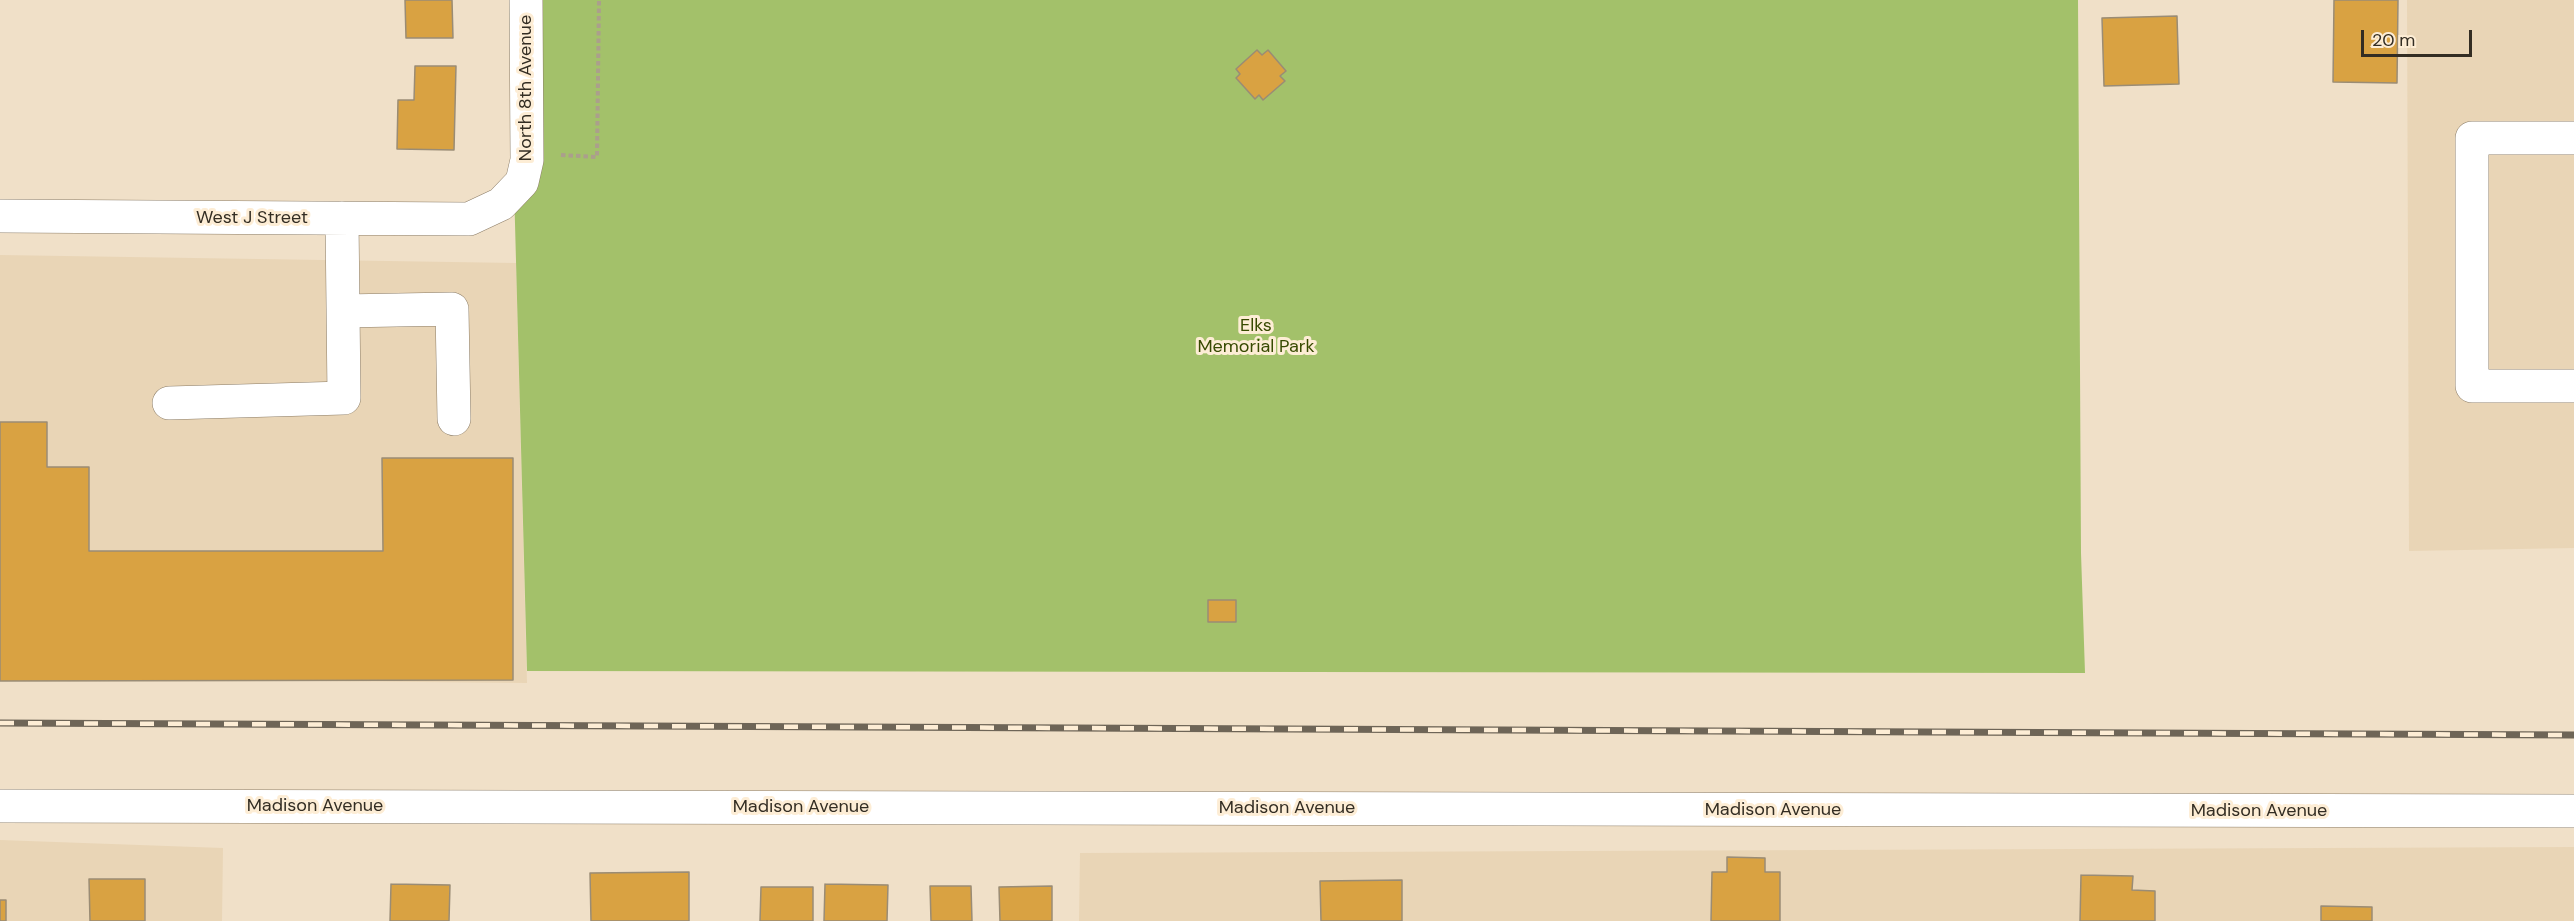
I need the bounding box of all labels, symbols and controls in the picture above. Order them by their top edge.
street label: North 8th Avenue [515,15,537,161]
scale bar [2364,18,2475,56]
text: 20 m [2372,28,2415,52]
street label: West J Street [196,207,308,229]
park label: Elks Memorial Park [1197,315,1315,358]
street label: Madison Avenue [247,795,383,817]
street label: Madison Avenue [733,796,869,818]
street label: Madison Avenue [1219,797,1355,819]
street label: Madison Avenue [1705,799,1841,821]
street label: Madison Avenue [2191,800,2327,822]

